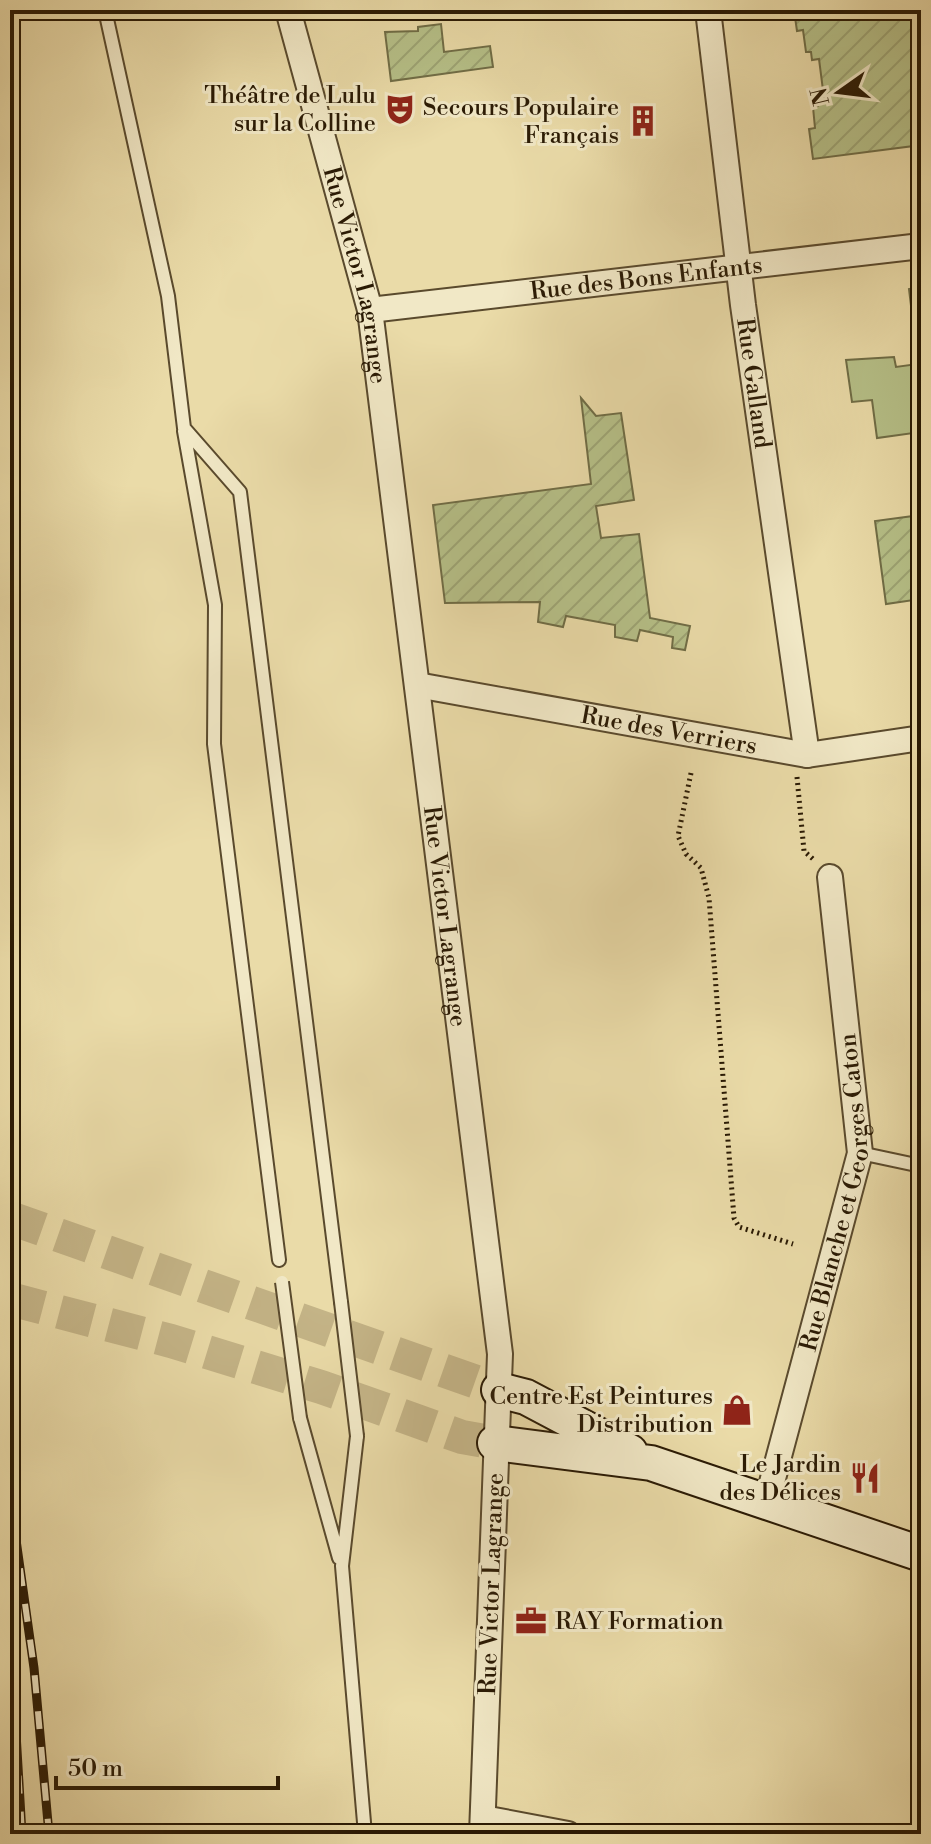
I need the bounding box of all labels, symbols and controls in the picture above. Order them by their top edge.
north arrow [799,52,879,132]
place label: Théâtre de Lulu sur la Colline [204,81,376,139]
text: N [806,84,836,108]
theatre icon: Théâtre de Lulu sur la Colline [383,92,417,126]
place label: Secours Populaire Français [423,93,619,151]
building icon: Secours Populaire Français [626,104,660,138]
street label: Rue Victor Lagrange [315,163,393,386]
street label: Rue des Bons Enfants [528,251,764,307]
street label: Rue Galland [729,316,777,451]
street label: Rue des Verriers [578,701,759,762]
street label: Rue Victor Lagrange [416,804,473,1029]
street label: Rue Blanche et Georges Caton [794,1032,877,1355]
place label: Centre Est Peintures Distribution [489,1382,713,1440]
shop icon: Centre Est Peintures Distribution [720,1393,754,1427]
place label: Le Jardin des Délices [719,1450,841,1508]
restaurant icon: Le Jardin des Délices [848,1461,882,1495]
street label: Rue Victor Lagrange [473,1472,511,1696]
office icon: RAY Formation [514,1604,548,1638]
place label: RAY Formation [555,1607,724,1637]
scale bar [56,1740,278,1790]
text: 50 m [68,1754,123,1784]

